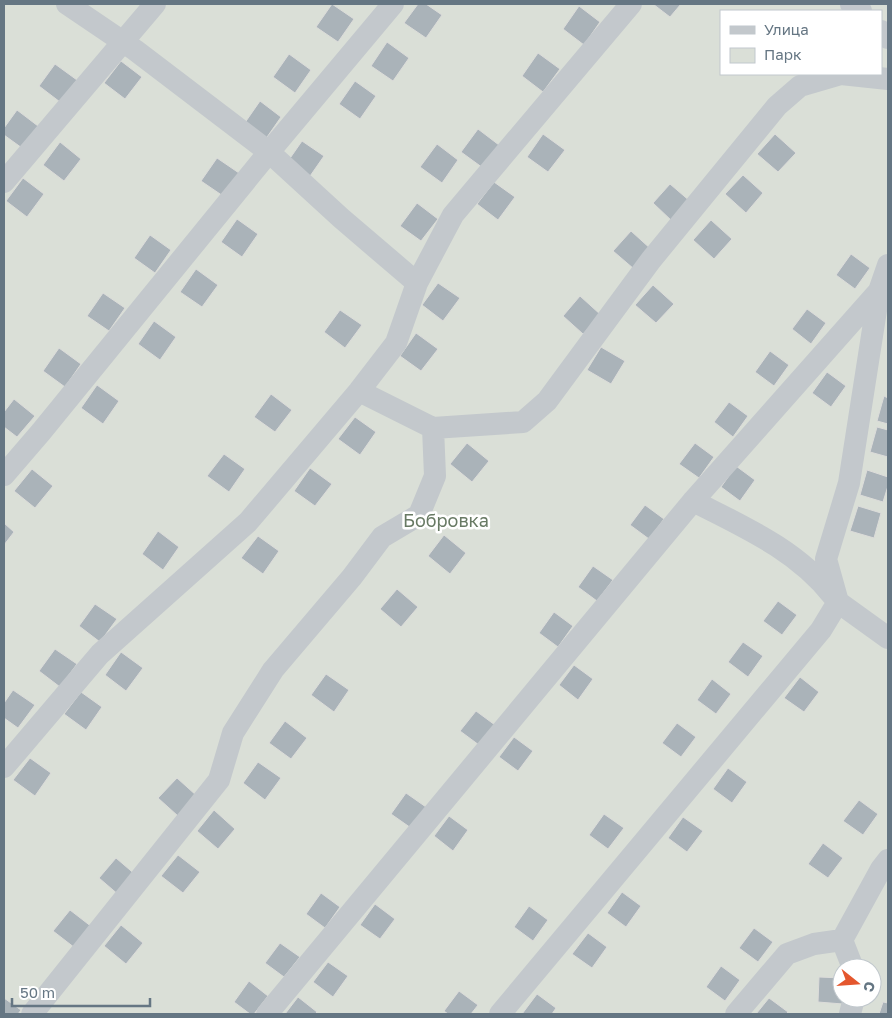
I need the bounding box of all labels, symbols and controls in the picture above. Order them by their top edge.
legend [720,10,882,75]
text: Улица [764,20,809,38]
text: Парк [764,45,802,63]
park label: Бобровка [403,509,489,531]
north arrow [832,958,882,1008]
scale bar [12,976,150,1008]
text: С [860,980,879,994]
text: 50 m [20,983,55,1001]

